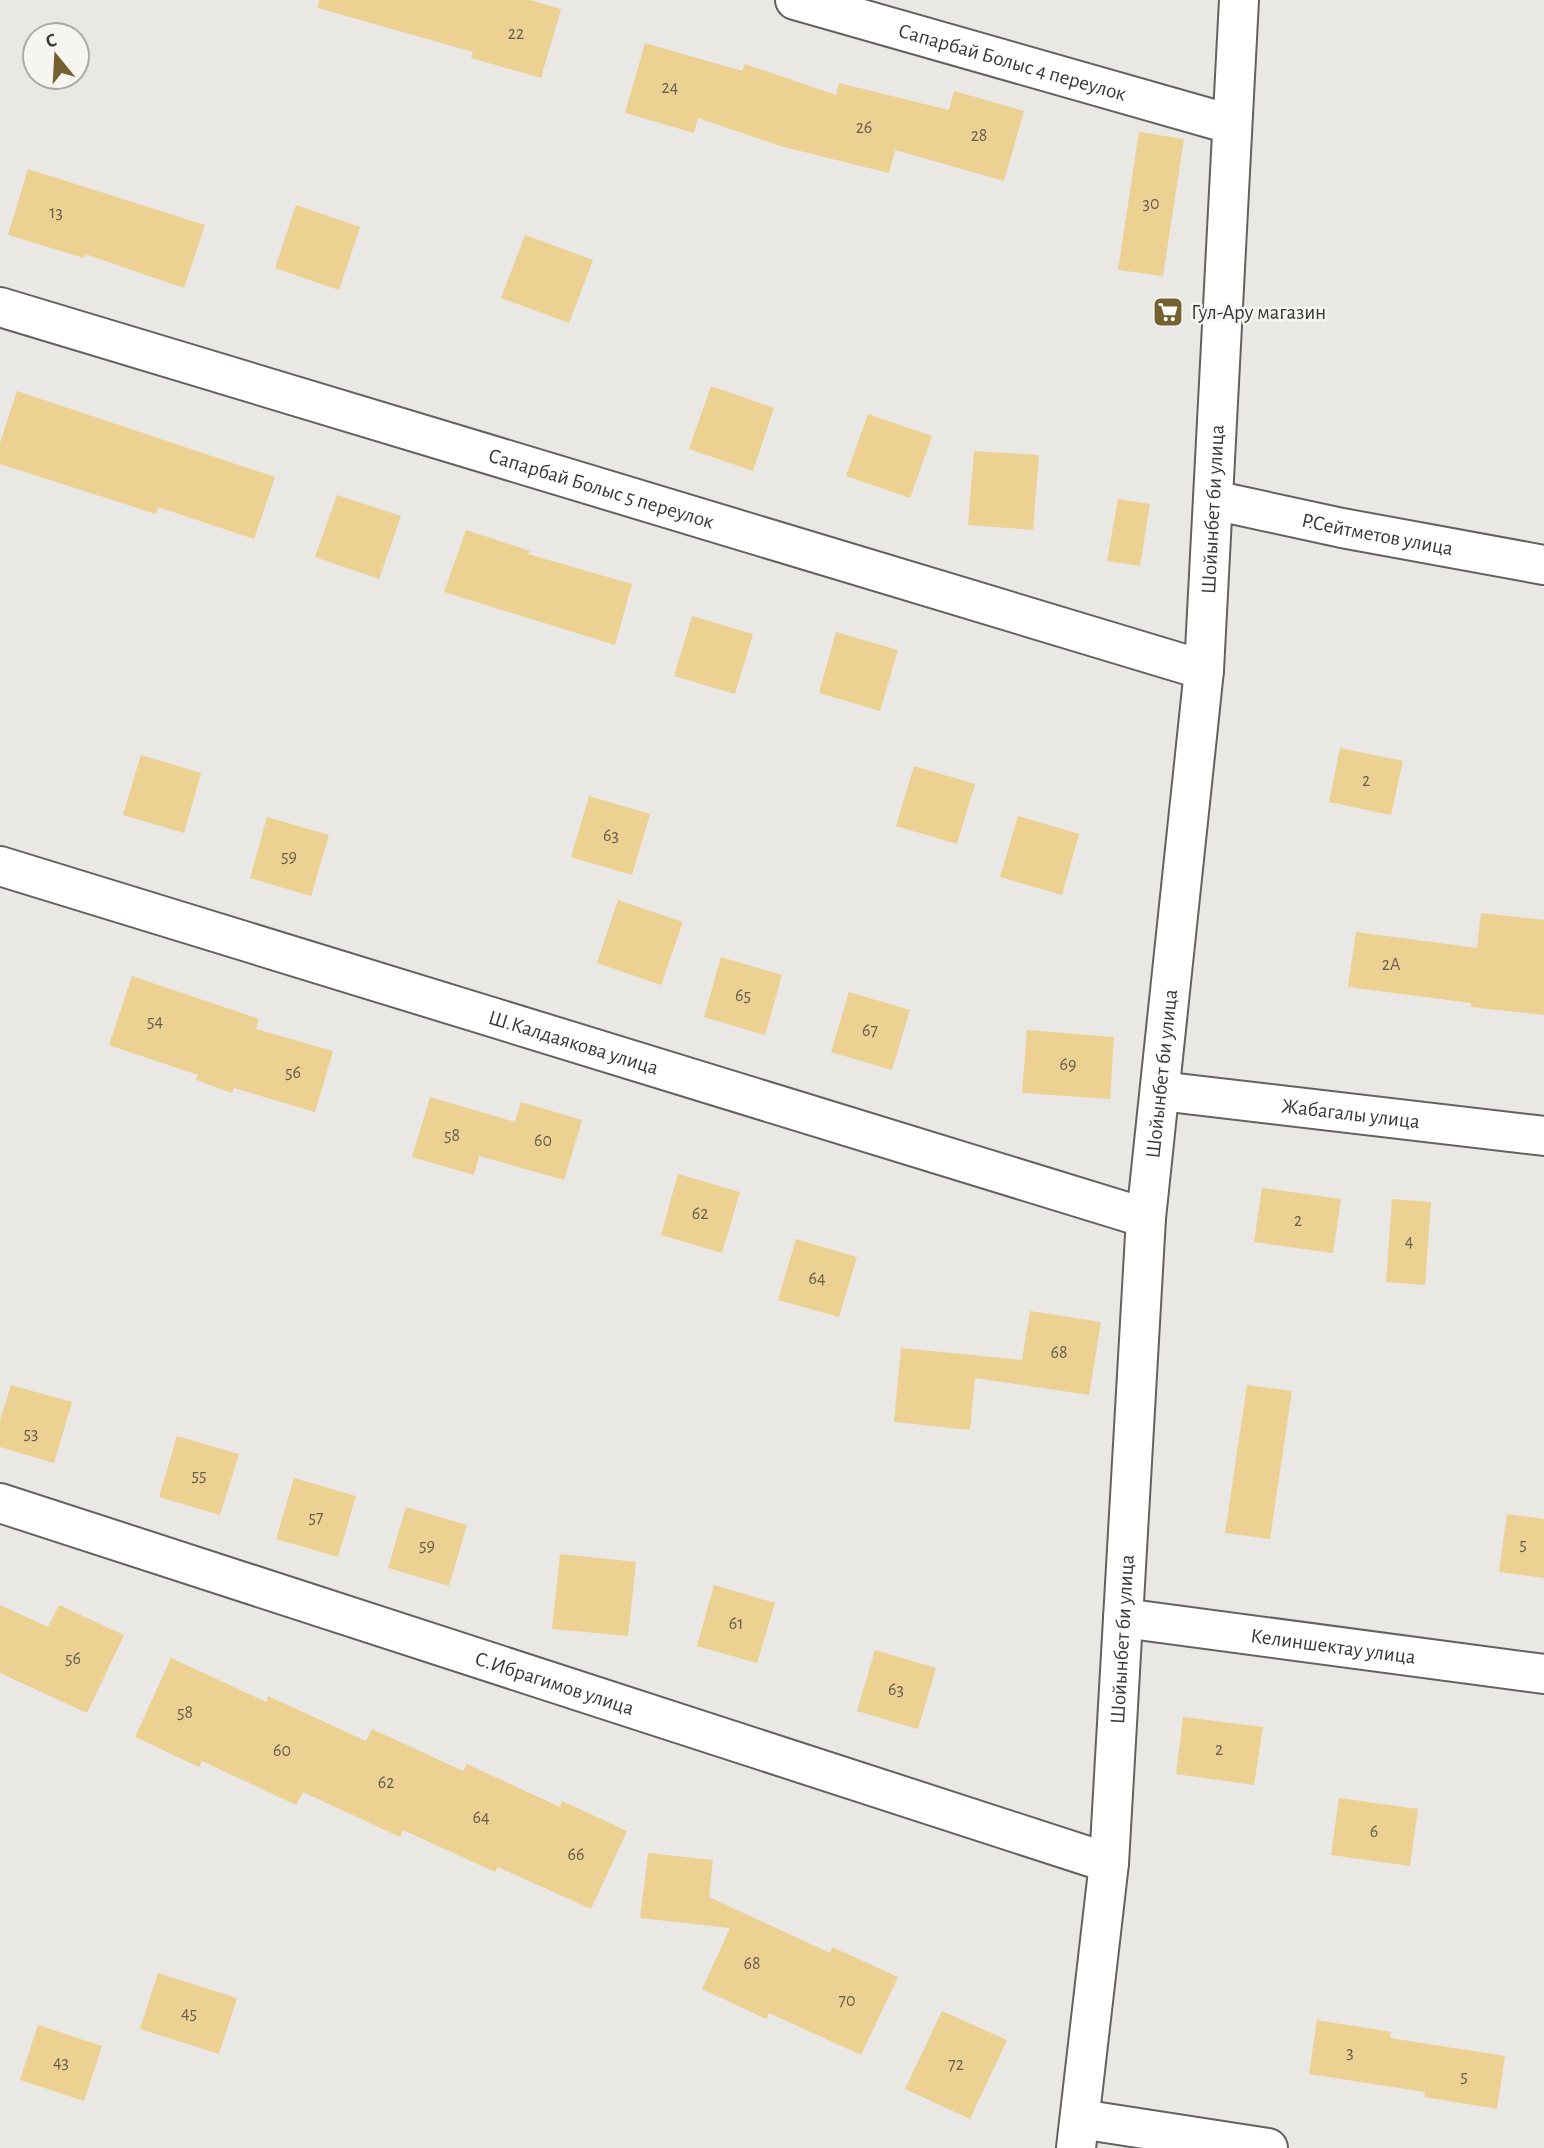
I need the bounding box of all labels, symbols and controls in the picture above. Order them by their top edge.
street label: Сапарбай Болыс 4 переулок [896,20,1129,104]
north arrow [21,21,91,91]
house number: 22 [508,25,524,43]
text: С [43,31,59,52]
house number: 24 [662,79,679,97]
house number: 26 [856,119,872,137]
house number: 28 [971,127,987,145]
house number: 30 [1143,195,1159,213]
house number: 13 [49,204,63,222]
supermarket icon: Гул-Ару магазин [1151,295,1185,329]
place label: Гул-Ару магазин [1191,302,1326,323]
street label: Шойынбет би улица [1197,423,1227,595]
street label: Сапарбай Болыс 5 переулок [486,444,717,532]
street label: Р.Сейтметов улица [1300,509,1455,559]
house number: 2 [1362,772,1370,790]
house number: 63 [603,827,619,845]
house number: 59 [281,848,297,866]
house number: 2A [1382,956,1401,974]
house number: 65 [735,987,751,1005]
street label: Шойынбет би улица [1142,988,1181,1159]
street label: Ш.Калдаякова улица [486,1006,662,1078]
house number: 54 [147,1013,163,1031]
house number: 67 [862,1022,878,1040]
house number: 69 [1060,1056,1076,1074]
house number: 56 [285,1064,301,1082]
street label: Жабагалы улица [1280,1095,1421,1132]
house number: 58 [444,1127,460,1145]
house number: 60 [534,1132,552,1150]
house number: 62 [692,1205,708,1223]
house number: 2 [1294,1212,1302,1230]
house number: 4 [1405,1233,1414,1251]
house number: 64 [808,1270,826,1288]
house number: 68 [1051,1344,1068,1362]
house number: 53 [24,1425,38,1443]
house number: 55 [191,1467,207,1485]
house number: 57 [308,1509,324,1527]
house number: 5 [1519,1536,1527,1554]
house number: 59 [419,1537,435,1555]
street label: Шойынбет би улица [1106,1553,1137,1725]
house number: 61 [729,1615,743,1633]
street label: Келиншектау улица [1249,1625,1417,1667]
street label: С.Ибрагимов улица [472,1647,637,1719]
house number: 56 [65,1650,81,1668]
house number: 63 [888,1681,904,1699]
house number: 58 [177,1704,193,1722]
house number: 2 [1215,1741,1223,1759]
house number: 60 [273,1742,291,1760]
house number: 62 [378,1774,394,1792]
house number: 64 [472,1809,490,1827]
house number: 6 [1370,1823,1378,1841]
house number: 66 [568,1846,584,1864]
house number: 68 [744,1955,761,1973]
house number: 70 [838,1992,856,2010]
house number: 45 [181,2005,197,2023]
house number: 3 [1346,2044,1354,2062]
house number: 43 [53,2054,69,2072]
house number: 72 [948,2056,964,2074]
house number: 5 [1460,2068,1468,2086]

